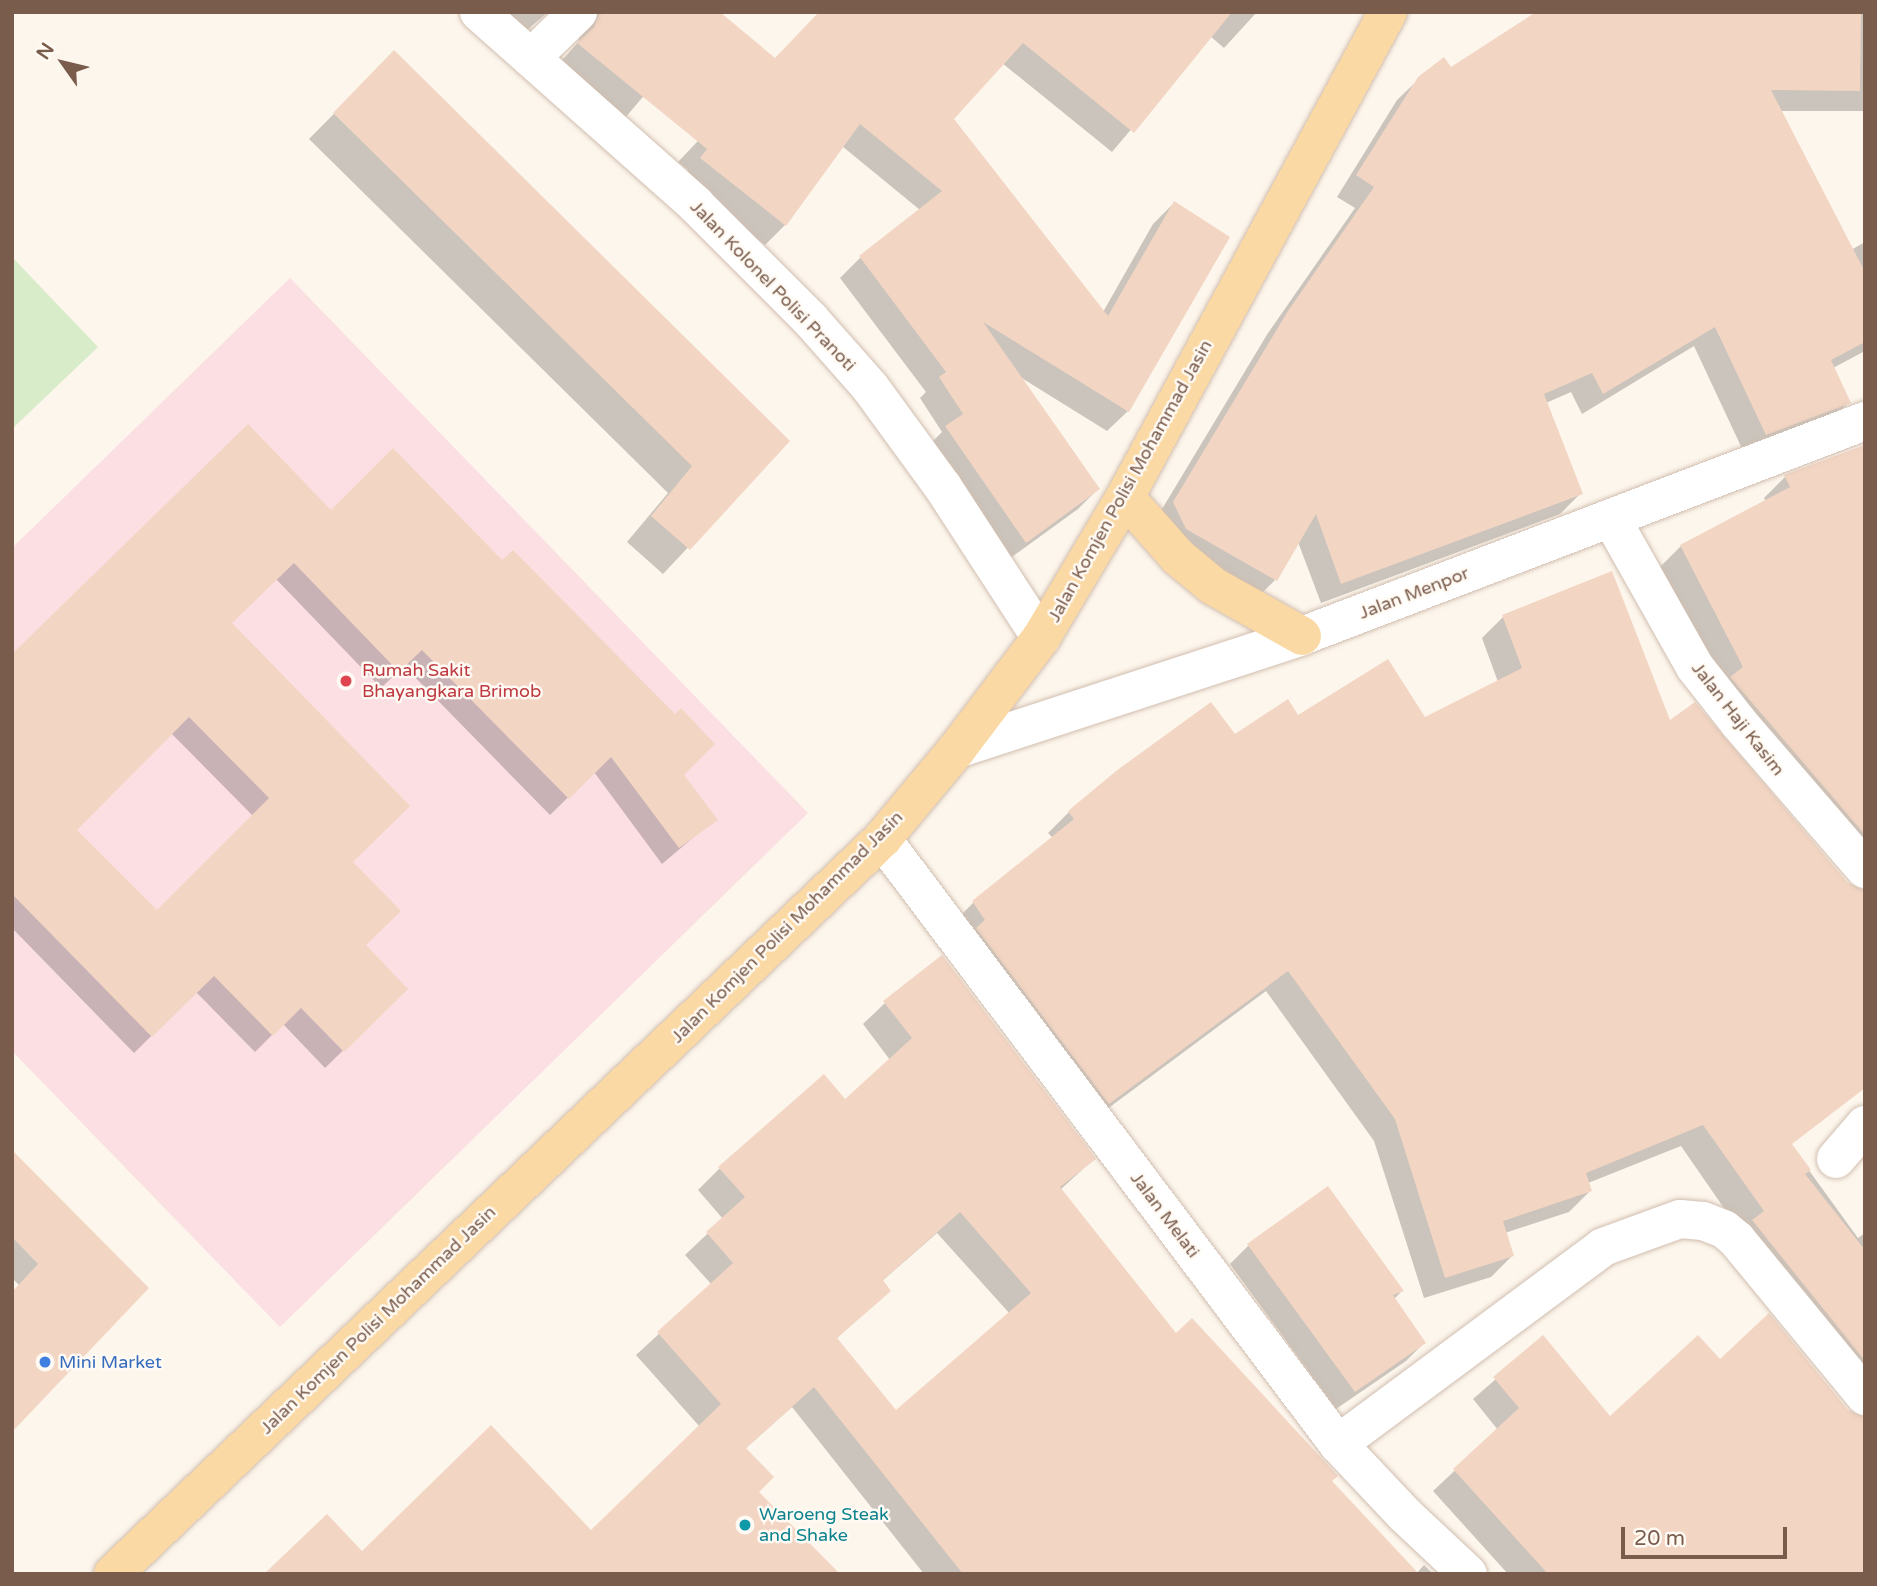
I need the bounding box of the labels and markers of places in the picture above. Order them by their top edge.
place label: Rumah Sakit Bhayangkara Brimob [362,660,541,702]
marker: Rumah Sakit Bhayangkara Brimob [336,671,356,691]
place label: Mini Market [59,1351,162,1373]
marker: Mini Market [37,1354,53,1370]
place label: Waroeng Steak and Shake [759,1504,889,1546]
marker: Waroeng Steak and Shake [737,1517,753,1533]

